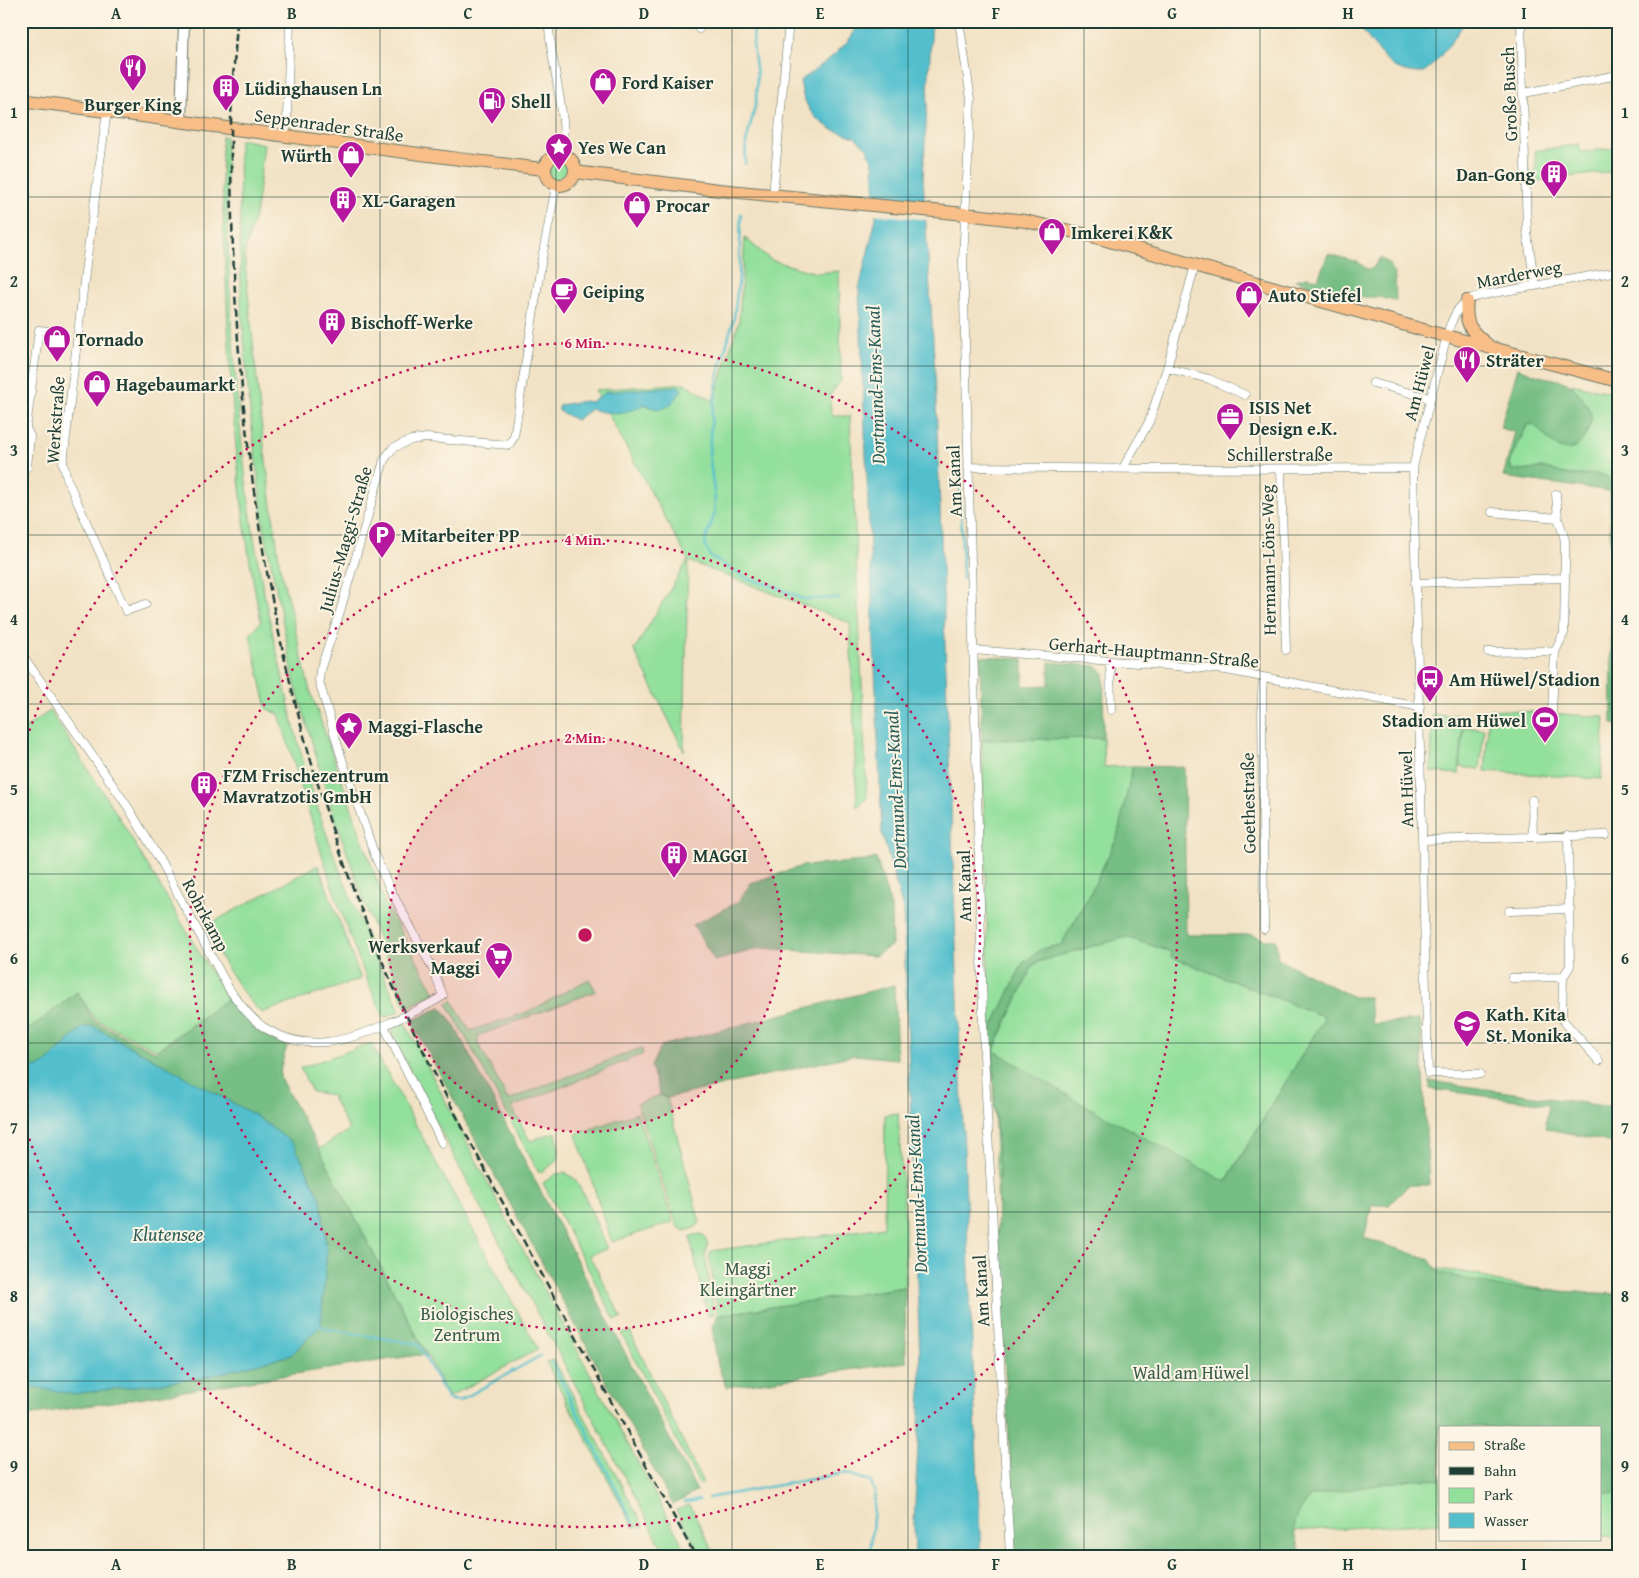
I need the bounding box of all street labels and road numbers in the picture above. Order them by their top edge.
street label: Große Busch [1494,46,1524,142]
street label: Seppenrader Straße [253,101,405,149]
street label: Marderweg [1474,253,1564,295]
street label: Am Hüwel [1396,342,1442,424]
street label: Werkstraße [38,375,72,465]
street label: Schillerstraße [1227,441,1333,468]
street label: Am Kanal [939,444,969,518]
street label: Julius-Maggi-Straße [311,463,379,617]
street label: Hermann-Löns-Weg [1253,484,1283,636]
street label: Gerhart-Hauptmann-Straße [1048,629,1260,675]
street label: Am Hüwel [1392,750,1420,828]
street label: Goethestraße [1234,752,1262,854]
street label: Am Kanal [950,850,978,922]
street label: Rohrkamp [176,874,237,957]
street label: Am Kanal [966,1254,996,1328]

